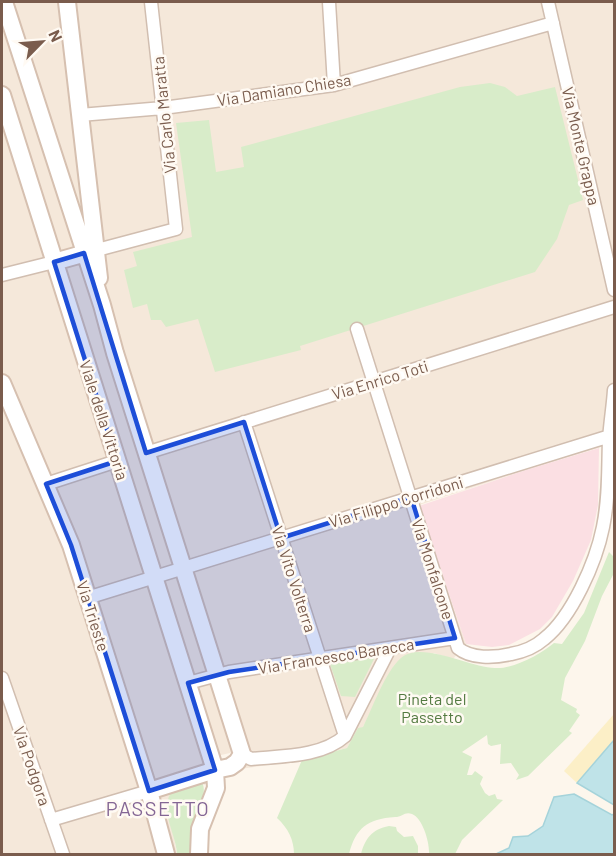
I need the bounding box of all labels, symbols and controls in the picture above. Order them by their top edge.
north arrow [12,12,72,72]
text: N [45,27,67,44]
street label: Via Carlo Maratta [148,56,179,174]
street label: Via Damiano Chiesa [216,70,352,109]
street label: Via Monte Grappa [559,85,604,207]
street label: Via Enrico Toti [329,356,430,403]
street label: Viale della Vittoria [76,358,133,482]
street label: Via Filippo Corridoni [326,472,465,531]
street label: Via Monfalcone [408,516,459,622]
street label: Via Vito Volterra [268,523,321,634]
street label: Via Trieste [73,578,114,654]
street label: Via Francesco Baracca [257,634,415,677]
park label: Pineta del Passetto [398,689,466,726]
street label: Via Podgora [10,724,55,808]
district label: PASSETTO [106,796,210,820]

